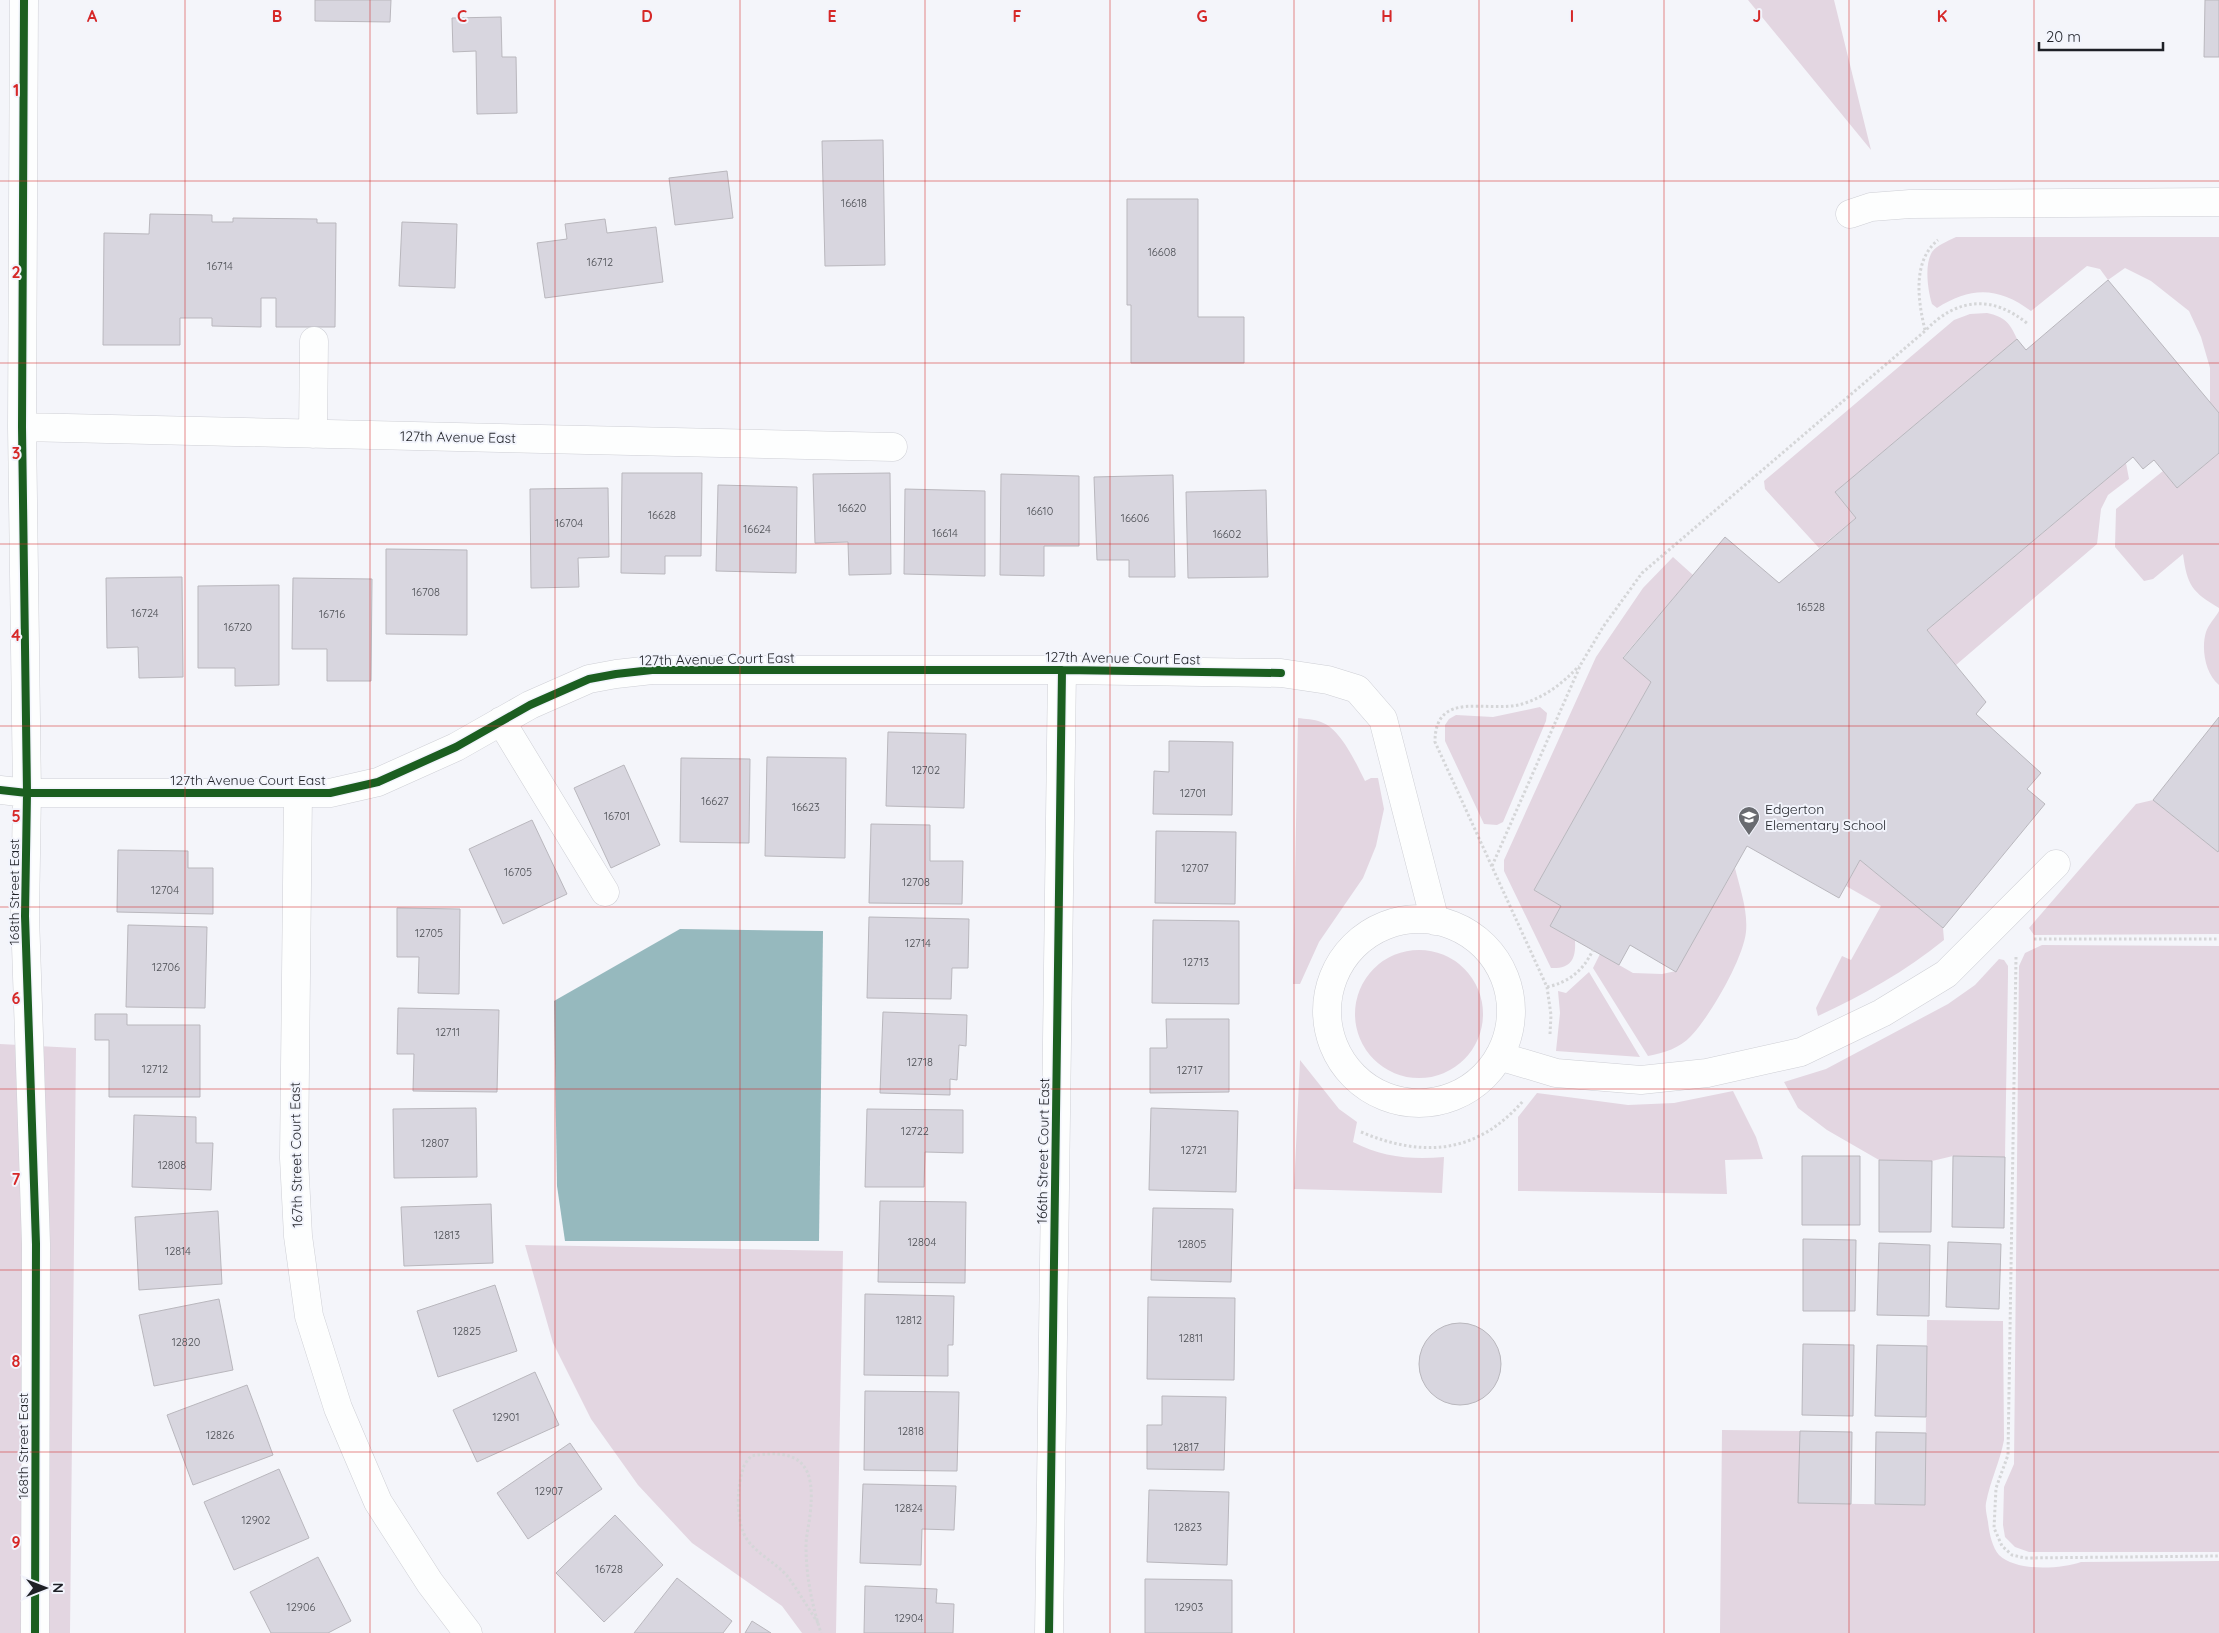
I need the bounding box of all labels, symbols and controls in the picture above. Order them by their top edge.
text: A [87,6,98,26]
text: B [272,6,282,26]
text: C [457,6,467,26]
text: D [641,6,653,26]
text: E [827,6,837,26]
text: F [1013,6,1022,26]
text: G [1196,6,1208,26]
text: H [1381,6,1393,26]
text: I [1570,6,1574,26]
text: J [1753,6,1761,26]
text: K [1937,6,1947,26]
scale bar [2039,20,2163,52]
text: 20 m [2046,27,2081,46]
text: 1 [13,80,19,100]
house number: 16618 [841,196,867,210]
house number: 16608 [1148,245,1176,259]
house number: 16712 [587,255,613,269]
house number: 16714 [207,259,233,273]
text: 2 [11,262,21,282]
street label: 127th Avenue East [400,427,516,447]
text: 3 [12,443,20,463]
house number: 16620 [838,501,866,515]
house number: 16610 [1027,504,1053,518]
house number: 16628 [648,508,676,522]
house number: 16606 [1121,511,1149,525]
house number: 16704 [555,516,583,530]
house number: 16624 [743,522,771,536]
house number: 16614 [932,526,958,540]
house number: 16602 [1213,527,1241,541]
house number: 16708 [412,585,440,599]
house number: 16528 [1797,600,1825,614]
house number: 16724 [131,606,159,620]
house number: 16716 [319,607,345,621]
house number: 16720 [224,620,252,634]
text: 4 [11,625,21,645]
street label: 127th Avenue Court East [1045,648,1201,668]
street label: 127th Avenue Court East [639,649,795,669]
house number: 12702 [912,763,940,777]
street label: 127th Avenue Court East [170,771,326,789]
house number: 12701 [1180,786,1206,800]
house number: 16627 [701,794,729,808]
house number: 16623 [792,800,820,814]
place label: Edgerton Elementary School [1765,800,1886,834]
school or university icon: Edgerton Elementary School [1737,805,1761,836]
text: 5 [11,806,21,826]
house number: 16701 [604,809,630,823]
street label: 168th Street East [5,838,23,945]
house number: 12707 [1181,861,1209,875]
house number: 16705 [504,865,532,879]
house number: 12708 [902,875,930,889]
house number: 12704 [151,883,179,897]
house number: 12705 [415,926,443,940]
house number: 12714 [905,936,931,950]
house number: 12713 [1183,955,1209,969]
house number: 12706 [152,960,180,974]
text: 6 [12,988,21,1008]
house number: 12711 [436,1025,460,1039]
house number: 12718 [907,1055,933,1069]
house number: 12712 [142,1062,168,1076]
house number: 12717 [1177,1063,1203,1077]
street label: 166th Street Court East [1033,1078,1053,1224]
street label: 167th Street Court East [286,1082,306,1228]
house number: 12722 [901,1124,929,1138]
house number: 12807 [421,1136,449,1150]
house number: 12721 [1181,1143,1207,1157]
house number: 12808 [158,1158,186,1172]
text: 7 [12,1169,21,1189]
house number: 12813 [434,1228,460,1242]
house number: 12804 [908,1235,936,1249]
house number: 12805 [1178,1237,1206,1251]
house number: 12814 [165,1244,191,1258]
house number: 12812 [896,1313,922,1327]
house number: 12825 [453,1324,481,1338]
house number: 12811 [1179,1331,1203,1345]
house number: 12820 [172,1335,200,1349]
text: 8 [12,1351,21,1371]
street label: 168th Street East [14,1392,32,1499]
house number: 12901 [493,1410,519,1424]
house number: 12818 [898,1424,924,1438]
house number: 12826 [206,1428,234,1442]
house number: 12817 [1173,1440,1199,1454]
house number: 12907 [535,1484,563,1498]
house number: 12824 [895,1501,923,1515]
house number: 12902 [242,1513,270,1527]
house number: 12823 [1174,1520,1202,1534]
text: 9 [11,1532,21,1552]
house number: 16728 [595,1562,623,1576]
north arrow [20,1563,70,1613]
text: N [49,1583,67,1593]
house number: 12906 [287,1600,315,1614]
house number: 12903 [1175,1600,1204,1614]
house number: 12904 [895,1611,924,1625]

